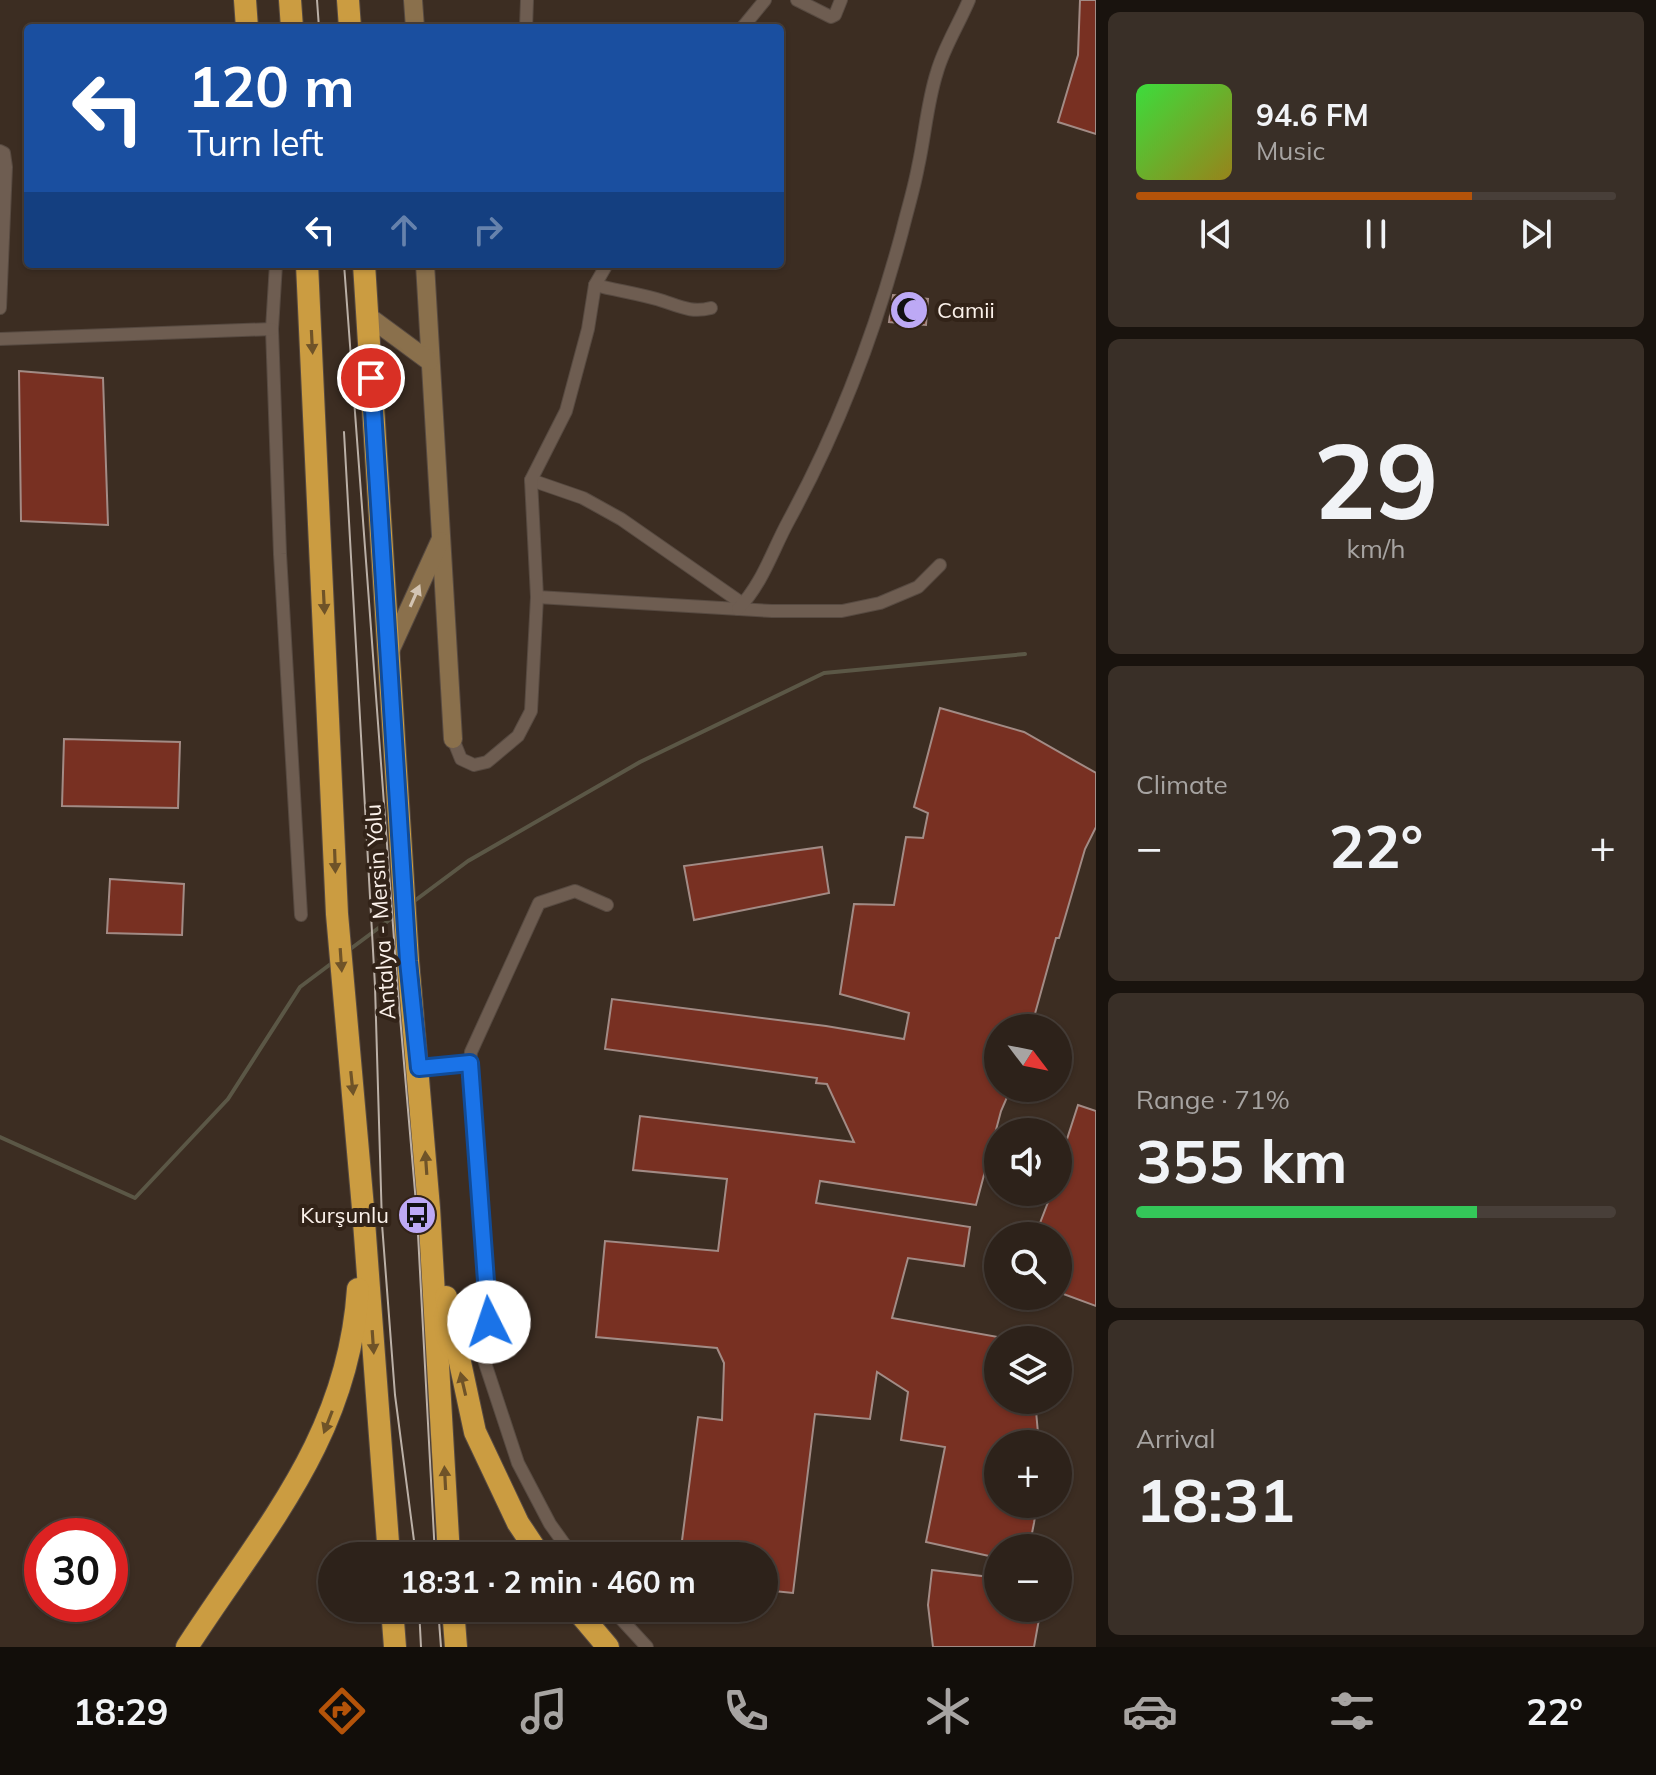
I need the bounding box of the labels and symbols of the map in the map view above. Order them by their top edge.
mosque icon: Camii [888,289,930,331]
place label: Camii [937,296,995,324]
one-way arrow [305,330,318,355]
pin [337,344,405,412]
one-way arrow [408,585,421,608]
one-way arrow [318,590,331,615]
street label: Antalya - Mersin Yolu [358,803,402,1021]
one-way arrow [329,849,342,874]
one-way arrow [335,948,348,973]
north arrow [984,1014,1072,1102]
one-way arrow [346,1071,359,1096]
one-way arrow [419,1150,432,1175]
bus stop icon: Kurşunlu [396,1194,438,1236]
place label: Kurşunlu [300,1201,389,1229]
position arrow [447,1280,531,1364]
one-way arrow [367,1330,380,1355]
one-way arrow [456,1371,469,1396]
one-way arrow [321,1410,334,1434]
one-way arrow [438,1465,451,1490]
speed limit sign: 30 [24,1518,128,1622]

